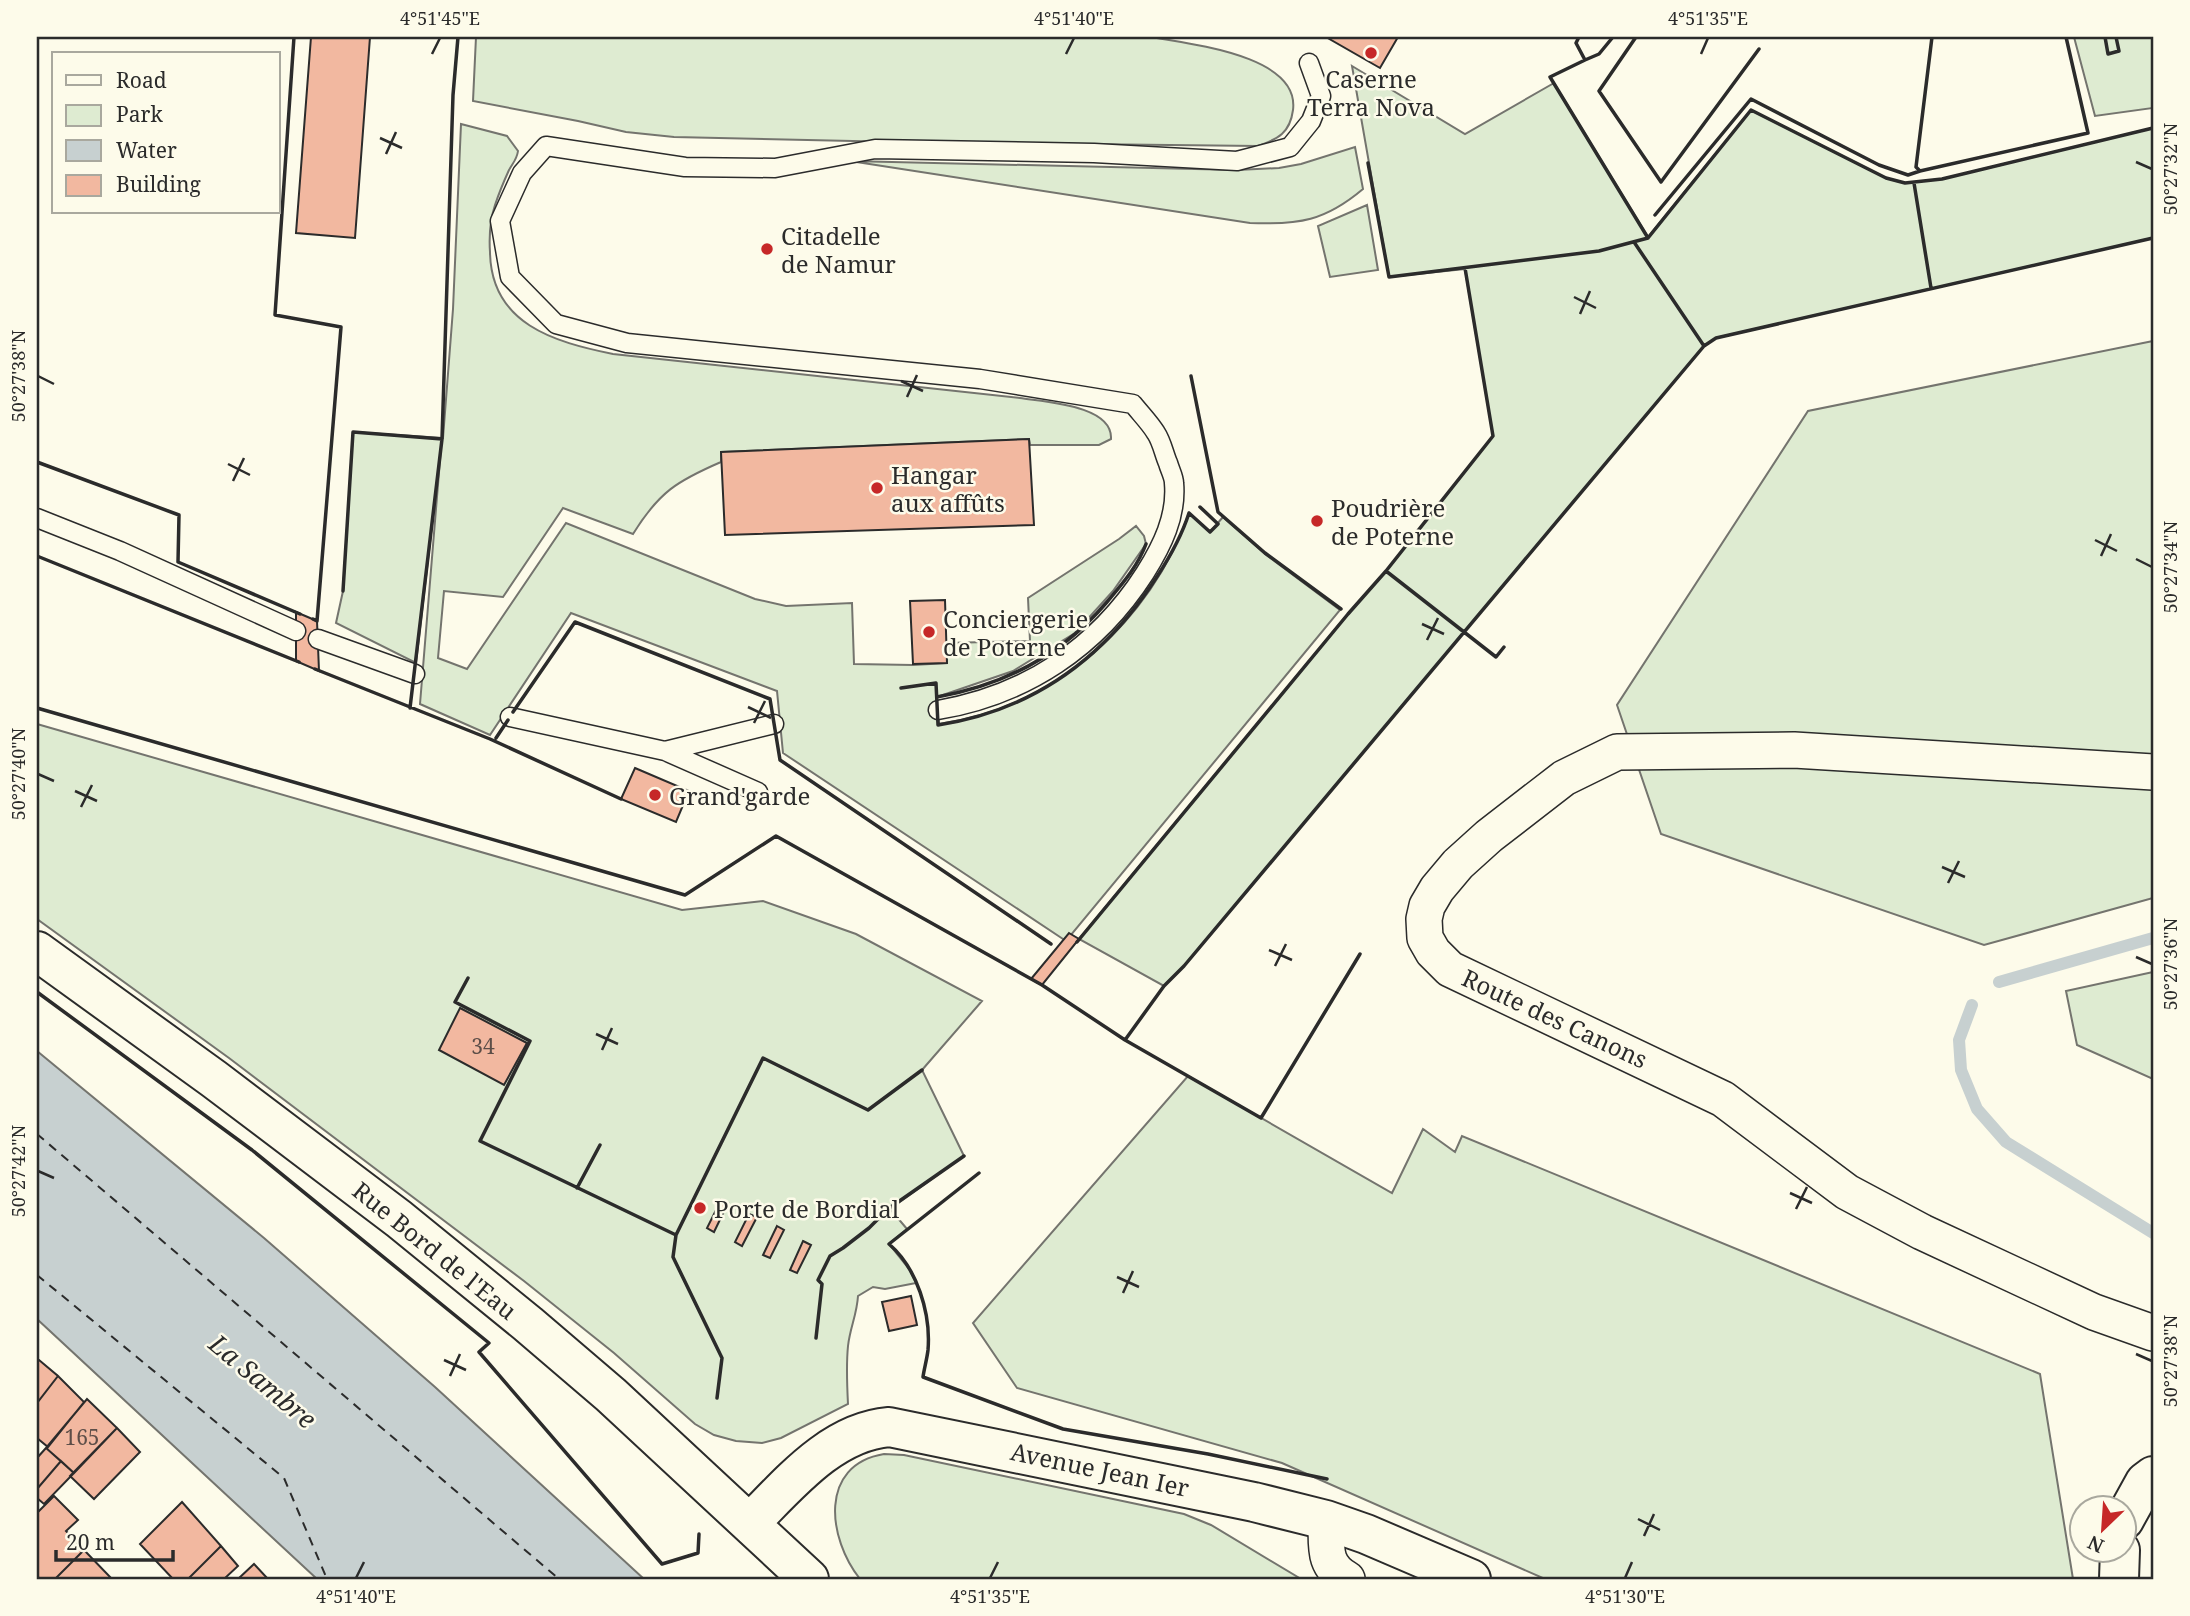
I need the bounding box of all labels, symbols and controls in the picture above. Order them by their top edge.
text: 4°51'45"E [400,6,480,30]
text: 4°51'40"E [1034,6,1114,30]
text: 4°51'35"E [1668,6,1748,30]
marker: Caserne Terra Nova [1363,45,1379,61]
legend [52,52,280,214]
place label: Caserne Terra Nova [1307,62,1435,123]
text: Road [116,66,167,94]
text: Park [116,100,163,128]
text: 50°27'32"N [2158,122,2182,215]
text: Water [116,136,177,164]
text: Building [116,170,201,198]
place label: Citadelle de Namur [781,219,896,280]
marker: Citadelle de Namur [759,241,775,257]
text: 50°27'38"N [6,329,30,422]
place label: Hangar aux affûts [891,458,1005,519]
marker: Hangar aux affûts [869,480,885,496]
place label: Poudrière de Poterne [1331,491,1454,552]
marker: Poudrière de Poterne [1309,513,1325,529]
text: 50°27'34"N [2158,520,2182,613]
place label: Conciergerie de Poterne [943,602,1088,663]
marker: Conciergerie de Poterne [921,624,937,640]
text: 50°27'40"N [6,727,30,820]
place label: Grand'garde [669,779,810,812]
marker: Grand'garde [647,787,663,803]
text: 50°27'36"N [2158,917,2182,1010]
street label: Route des Canons [1457,961,1653,1075]
house number: 34 [471,1032,495,1060]
text: 50°27'42"N [6,1124,30,1217]
street label: Rue Bord de l'Eau [346,1174,524,1326]
place label: Porte de Bordial [714,1192,900,1225]
marker: Porte de Bordial [692,1200,708,1216]
text: 50°27'38"N [2158,1314,2182,1407]
water label: La Sambre [201,1325,324,1437]
house number: 165 [64,1423,100,1451]
street label: Avenue Jean Ier [1008,1434,1192,1504]
north arrow [2068,1494,2138,1564]
scale bar [56,1518,173,1562]
text: 20 m [66,1528,115,1556]
text: N [2084,1529,2108,1559]
text: 4°51'40"E [316,1584,396,1608]
text: 4°51'35"E [950,1584,1030,1608]
text: 4°51'30"E [1585,1584,1665,1608]

